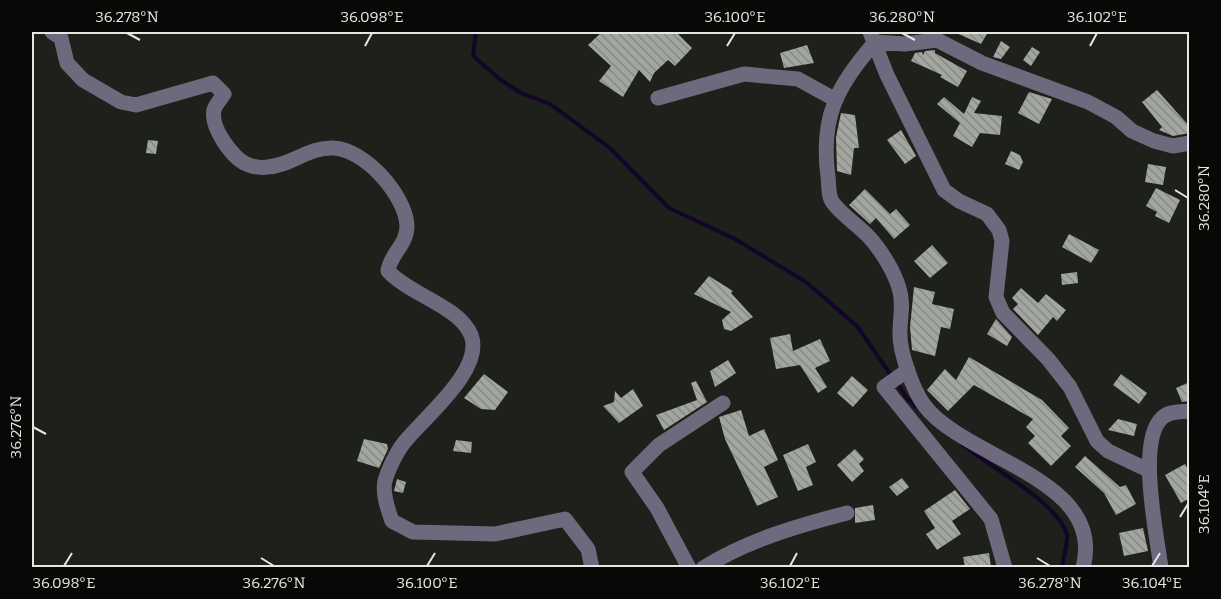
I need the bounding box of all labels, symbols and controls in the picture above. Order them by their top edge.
text: 36.278°N [95,8,159,26]
text: 36.098°E [340,8,404,26]
text: 36.100°E [704,8,766,26]
text: 36.280°N [869,8,935,26]
text: 36.102°E [1067,8,1127,26]
text: 36.280°N [1195,165,1213,231]
text: 36.276°N [7,395,25,458]
text: 36.104°E [1195,474,1213,534]
text: 36.098°E [32,574,96,592]
text: 36.276°N [243,574,306,592]
text: 36.100°E [396,574,458,592]
text: 36.102°E [760,574,820,592]
text: 36.278°N [1018,574,1082,592]
text: 36.104°E [1122,574,1182,592]

